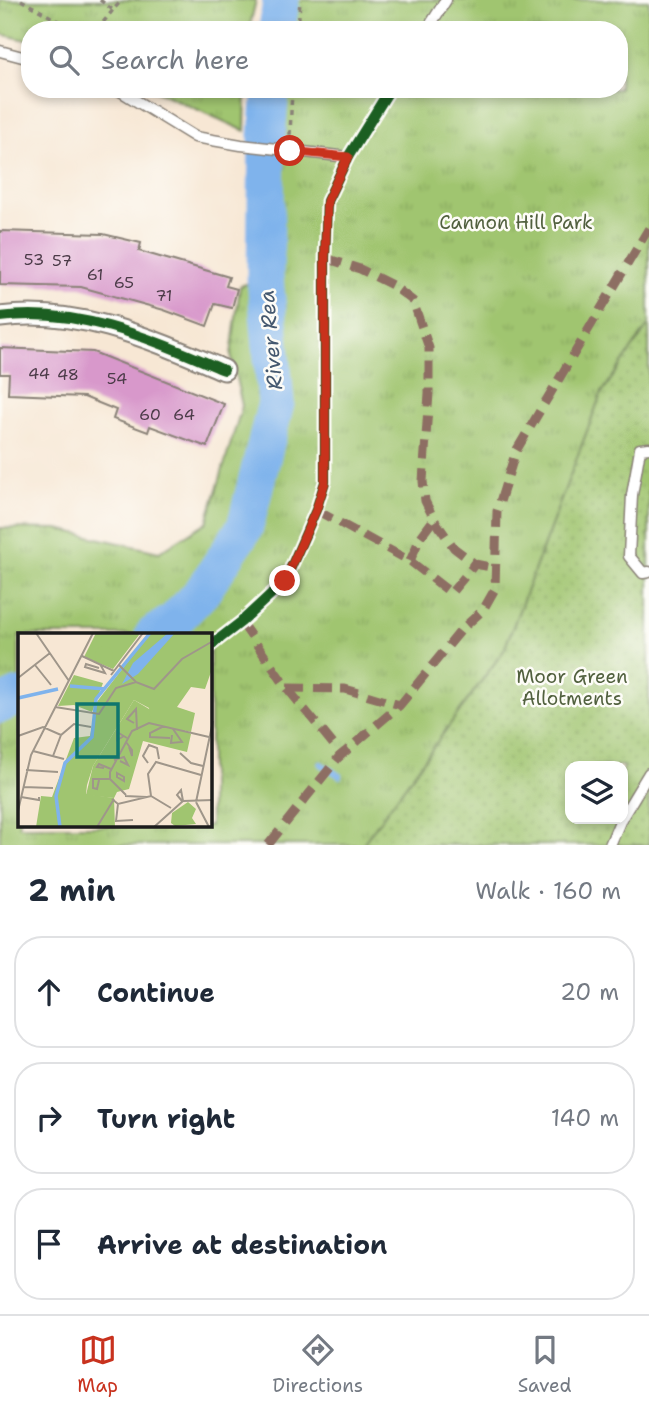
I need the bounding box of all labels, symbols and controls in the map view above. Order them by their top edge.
search box [21,21,628,98]
icon: search [45,41,83,79]
text: Search here [101,42,250,77]
route start [274,135,305,166]
park label: Cannon Hill Park [439,210,593,235]
house number: 53 [24,249,44,270]
house number: 57 [52,250,72,271]
house number: 61 [87,264,103,285]
house number: 65 [114,272,134,293]
house number: 71 [155,285,173,306]
water label: River Rea [253,289,289,391]
house number: 44 [28,363,50,384]
house number: 48 [57,364,79,385]
house number: 54 [107,368,127,389]
house number: 60 [139,404,161,425]
house number: 64 [173,404,195,425]
route end [269,565,300,596]
inset map [18,633,212,828]
park label: Moor Green Allotments [516,664,628,711]
map controls [565,761,628,824]
button: layers [565,761,628,824]
text: 2 min [28,870,115,911]
text: Walk · 160 m [475,876,621,906]
icon: ahead [30,973,68,1011]
text: Continue [97,975,215,1010]
text: 20 m [560,977,619,1007]
icon: right [30,1099,68,1137]
text: Turn right [97,1101,235,1136]
text: 140 m [551,1103,619,1133]
icon: arrive [30,1225,68,1263]
text: Arrive at destination [97,1227,387,1262]
tab: Map [77,1331,118,1398]
tab: Directions [273,1331,363,1398]
tab: Saved [518,1331,572,1398]

